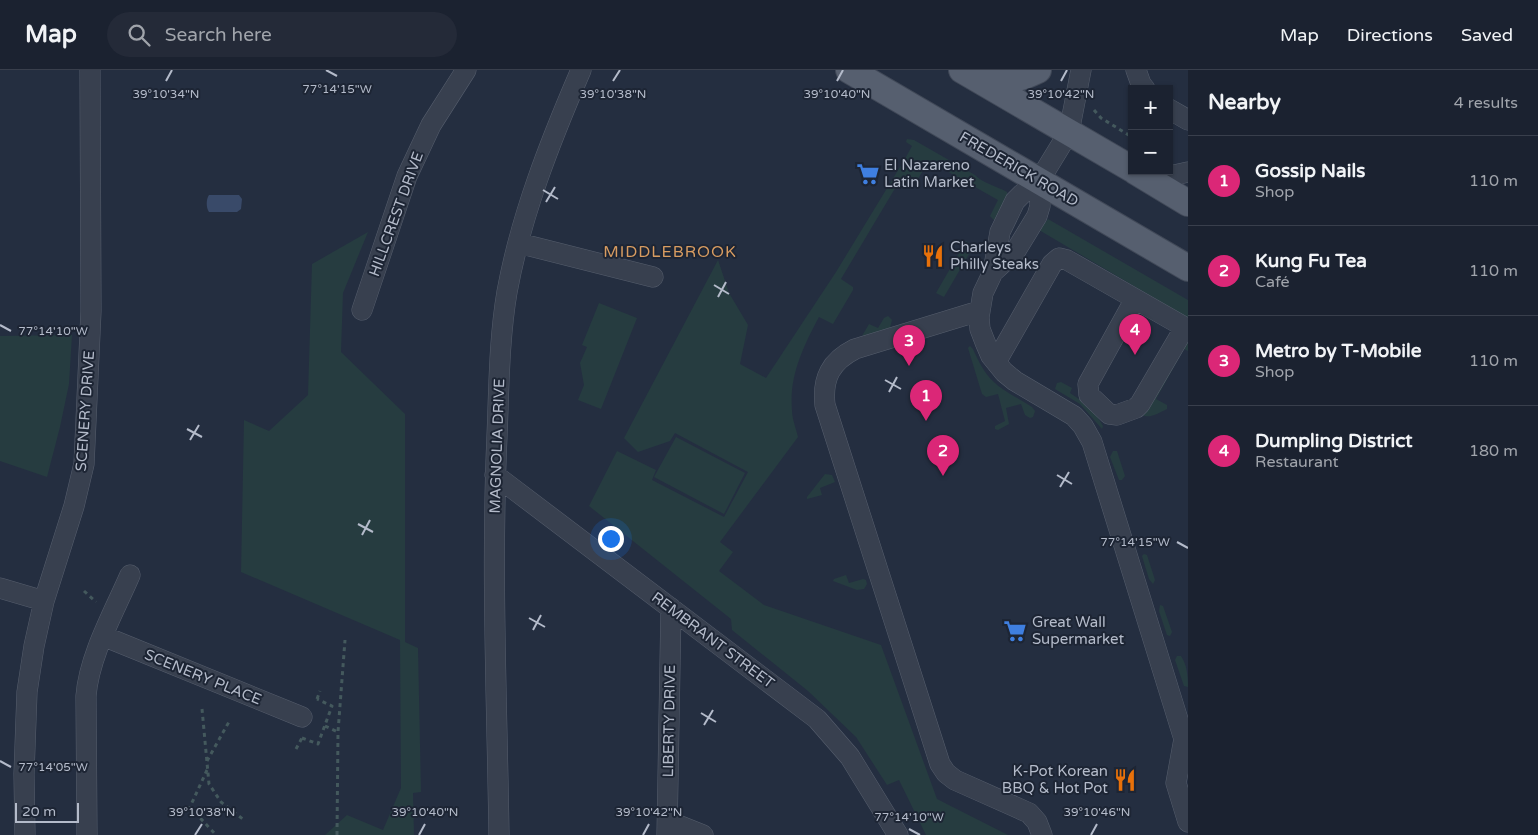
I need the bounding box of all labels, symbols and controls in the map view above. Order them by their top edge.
search box [107,12,457,57]
text: Map [25,20,77,49]
icon: search [125,21,153,49]
text: Search here [165,24,272,46]
text: Map [1280,24,1319,46]
text: Directions [1347,24,1433,46]
text: Saved [1461,24,1513,46]
text: 77°14'15"W [302,82,372,96]
map controls [1128,85,1173,175]
button: + [1128,85,1173,130]
text: 39°10'34"N [133,87,200,101]
text: 39°10'38"N [580,87,647,101]
text: 39°10'40"N [804,87,871,101]
text: 39°10'42"N [1028,87,1095,101]
text: Nearby [1208,90,1281,115]
text: 4 results [1454,93,1518,113]
street label: FREDERICK ROAD [956,128,1082,210]
button: − [1128,130,1173,175]
street label: HILLCREST DRIVE [365,149,427,279]
place label: El Nazareno Latin Market [884,156,975,191]
text: Gossip Nails [1255,160,1365,182]
supermarket icon: El Nazareno Latin Market [855,161,881,187]
text: 1 [1219,171,1229,191]
text: 110 m [1469,171,1518,191]
text: Shop [1255,182,1294,202]
place label: Charleys Philly Steaks [950,238,1039,273]
district label: MIDDLEBROOK [603,242,737,262]
restaurant icon: Charleys Philly Steaks [920,243,946,269]
text: Kung Fu Tea [1255,250,1367,272]
text: 2 [1219,261,1229,281]
text: 110 m [1469,261,1518,281]
text: Café [1255,272,1290,292]
pin: 4 [1119,314,1151,355]
text: 77°14'10"W [18,324,88,338]
pin: 3 [893,325,925,366]
text: Metro by T-Mobile [1255,340,1422,362]
street label: SCENERY DRIVE [72,350,98,472]
text: 3 [1219,351,1229,371]
text: 110 m [1469,351,1518,371]
text: Shop [1255,362,1294,382]
street label: MAGNOLIA DRIVE [486,378,508,514]
pin: 1 [910,380,942,421]
text: Dumpling District [1255,430,1413,452]
pin: 2 [927,435,959,476]
text: 4 [1219,441,1229,461]
text: 180 m [1469,441,1518,461]
text: Restaurant [1255,452,1339,472]
your location [598,526,624,552]
text: 77°14'15"W [1100,535,1170,549]
street label: REMBRANT STREET [648,588,778,692]
place label: Great Wall Supermarket [1032,613,1124,648]
supermarket icon: Great Wall Supermarket [1002,618,1028,644]
street label: SCENERY PLACE [142,645,264,709]
street label: LIBERTY DRIVE [659,664,679,778]
text: 77°14'05"W [18,760,88,774]
place label: K-Pot Korean BBQ & Hot Pot [1002,762,1108,797]
restaurant icon: K-Pot Korean BBQ & Hot Pot [1112,767,1138,793]
scale bar [15,800,79,823]
text: 20 m [22,803,56,820]
text: 39°10'38"N [169,805,236,819]
text: 39°10'40"N [392,805,459,819]
text: 39°10'42"N [616,805,683,819]
text: 39°10'46"N [1064,805,1131,819]
text: 77°14'10"W [874,810,944,824]

